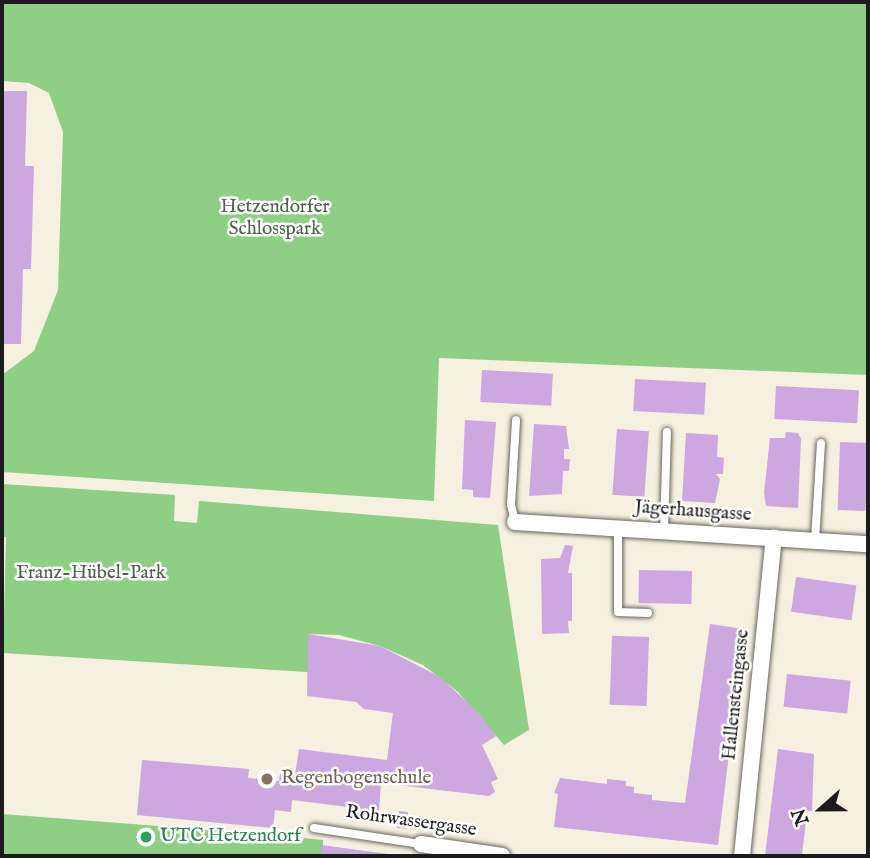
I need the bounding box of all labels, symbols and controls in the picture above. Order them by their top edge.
park label: Hetzendorfer Schlosspark [221,197,329,241]
street label: Jägerhausgasse [634,497,752,527]
park label: Franz-Hübel-Park [16,563,166,585]
street label: Hallensteingasse [719,628,755,762]
place label: Regenbogenschule [281,768,431,790]
marker: Regenbogenschule [259,771,275,787]
north arrow [786,774,856,844]
street label: Rohrwassergasse [344,802,478,842]
text: N [787,805,816,829]
place label: UTC Hetzendorf [160,826,301,848]
marker: UTC Hetzendorf [138,829,154,845]

